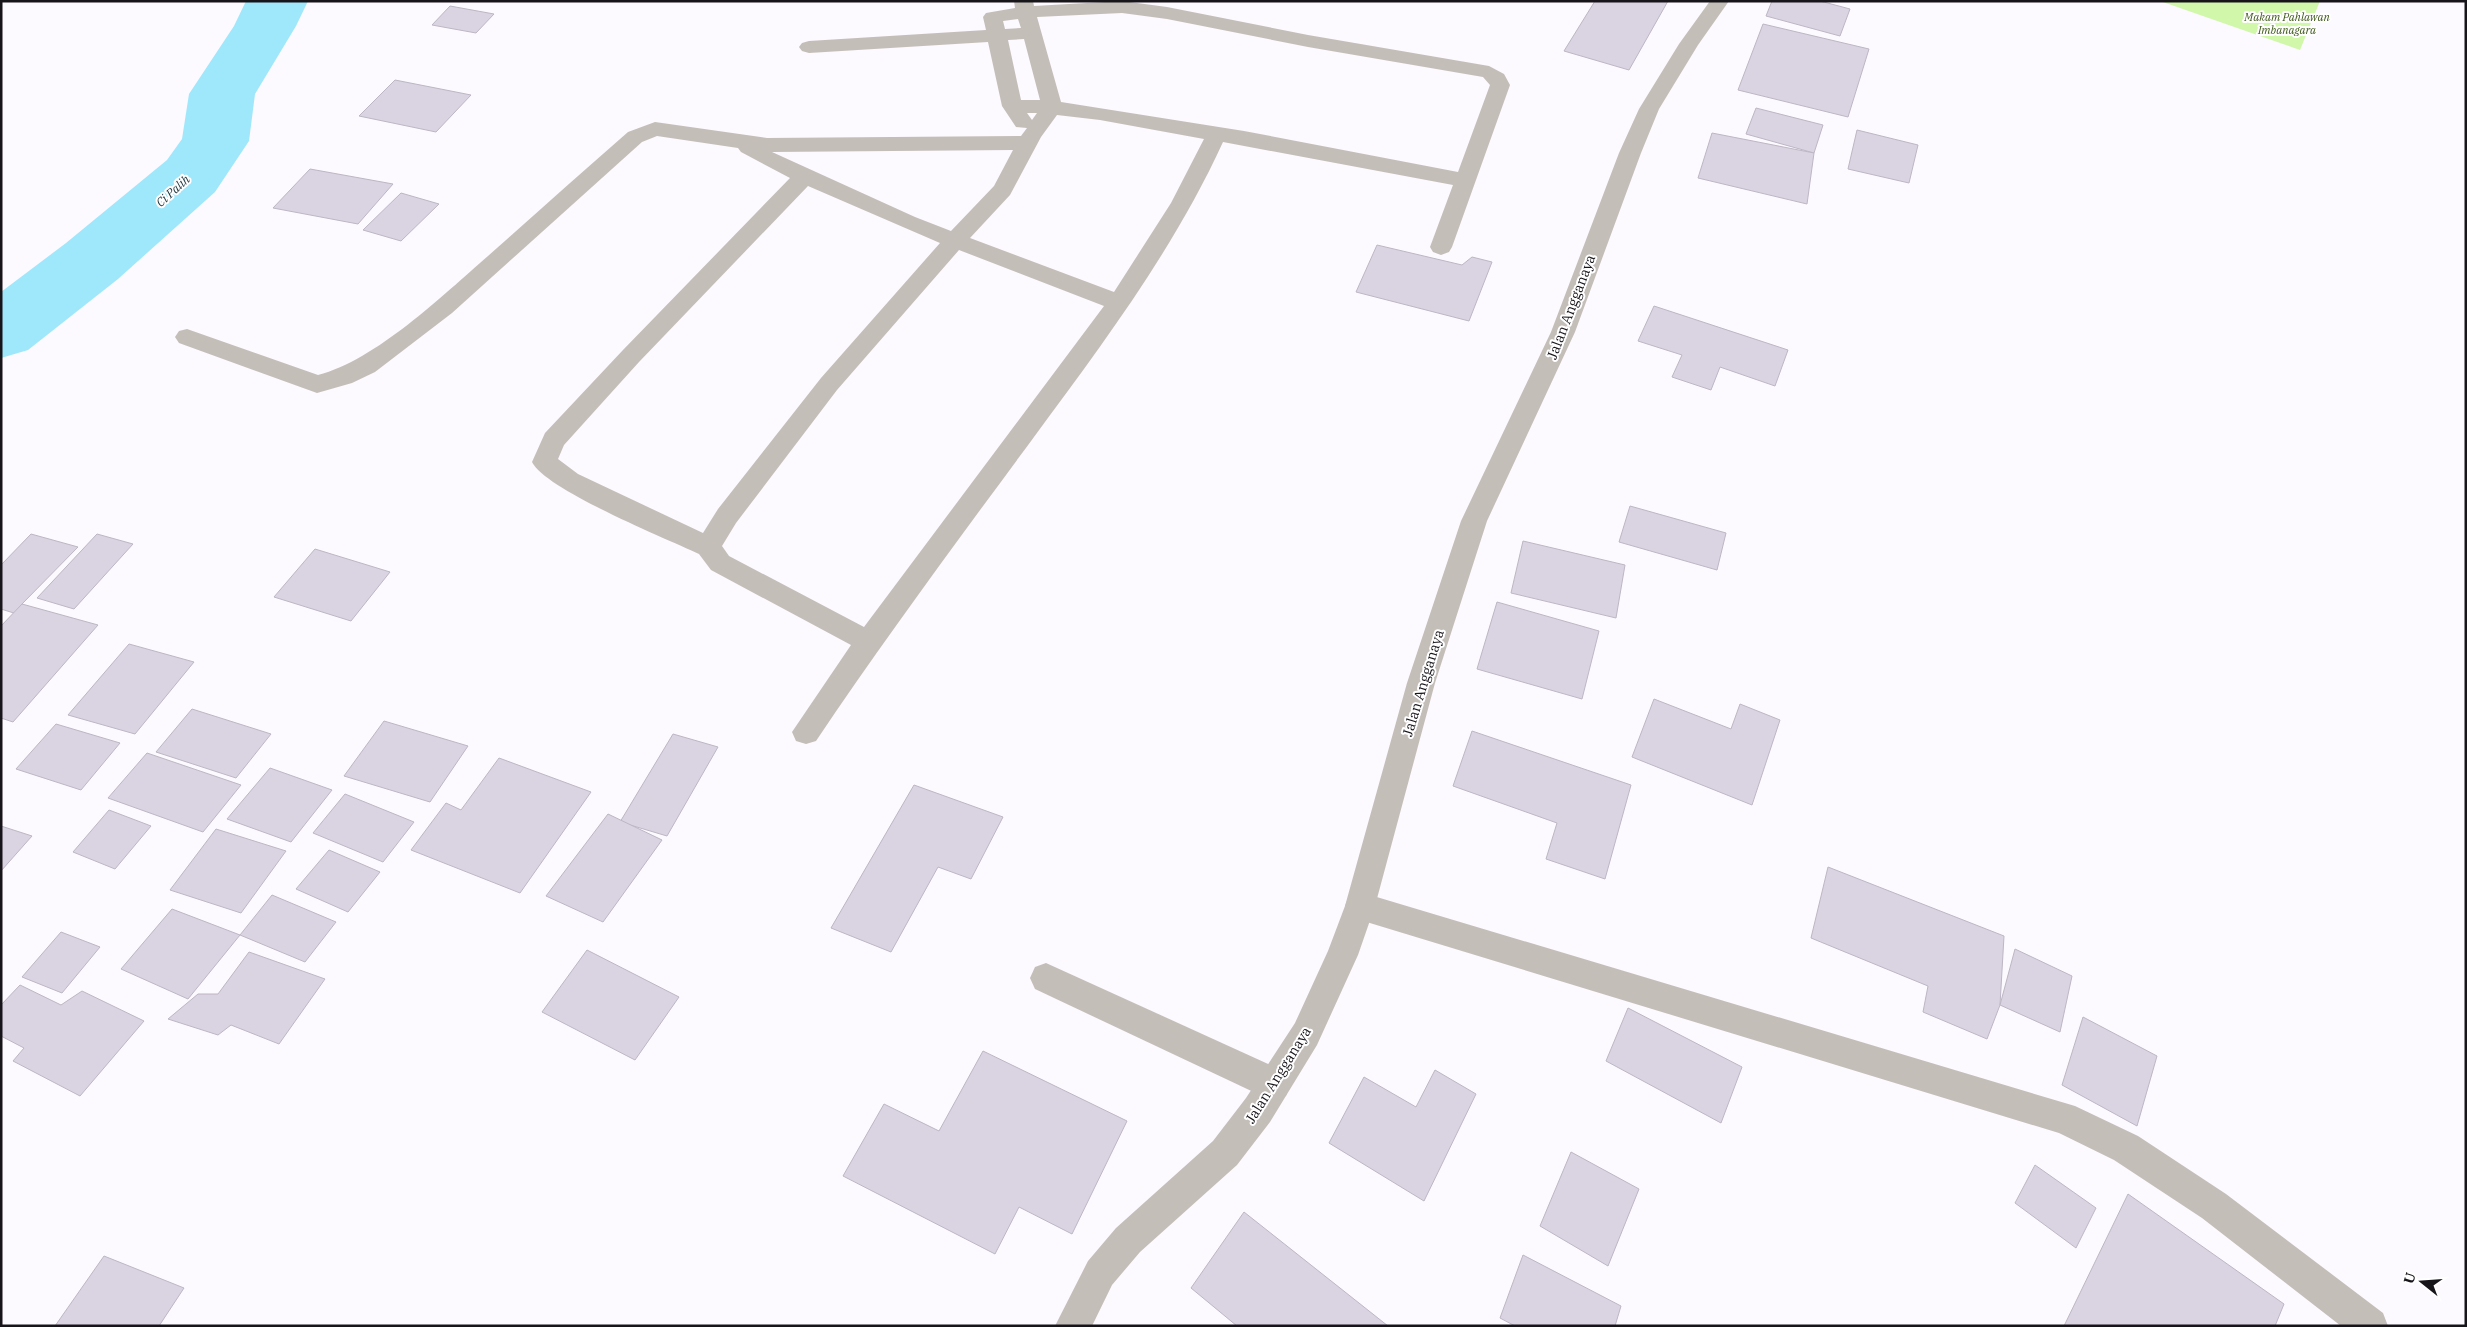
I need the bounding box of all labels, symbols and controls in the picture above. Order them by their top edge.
park label: Makam Pahlawan Imbanagara [2243,10,2330,37]
water label: Ci Palih [153,171,193,210]
street label: Jalan Angganaya [1543,252,1599,362]
street label: Jalan Angganaya [1398,627,1448,739]
street label: Jalan Angganaya [1241,1023,1315,1127]
north arrow [2397,1257,2447,1307]
text: U [2399,1270,2420,1286]

